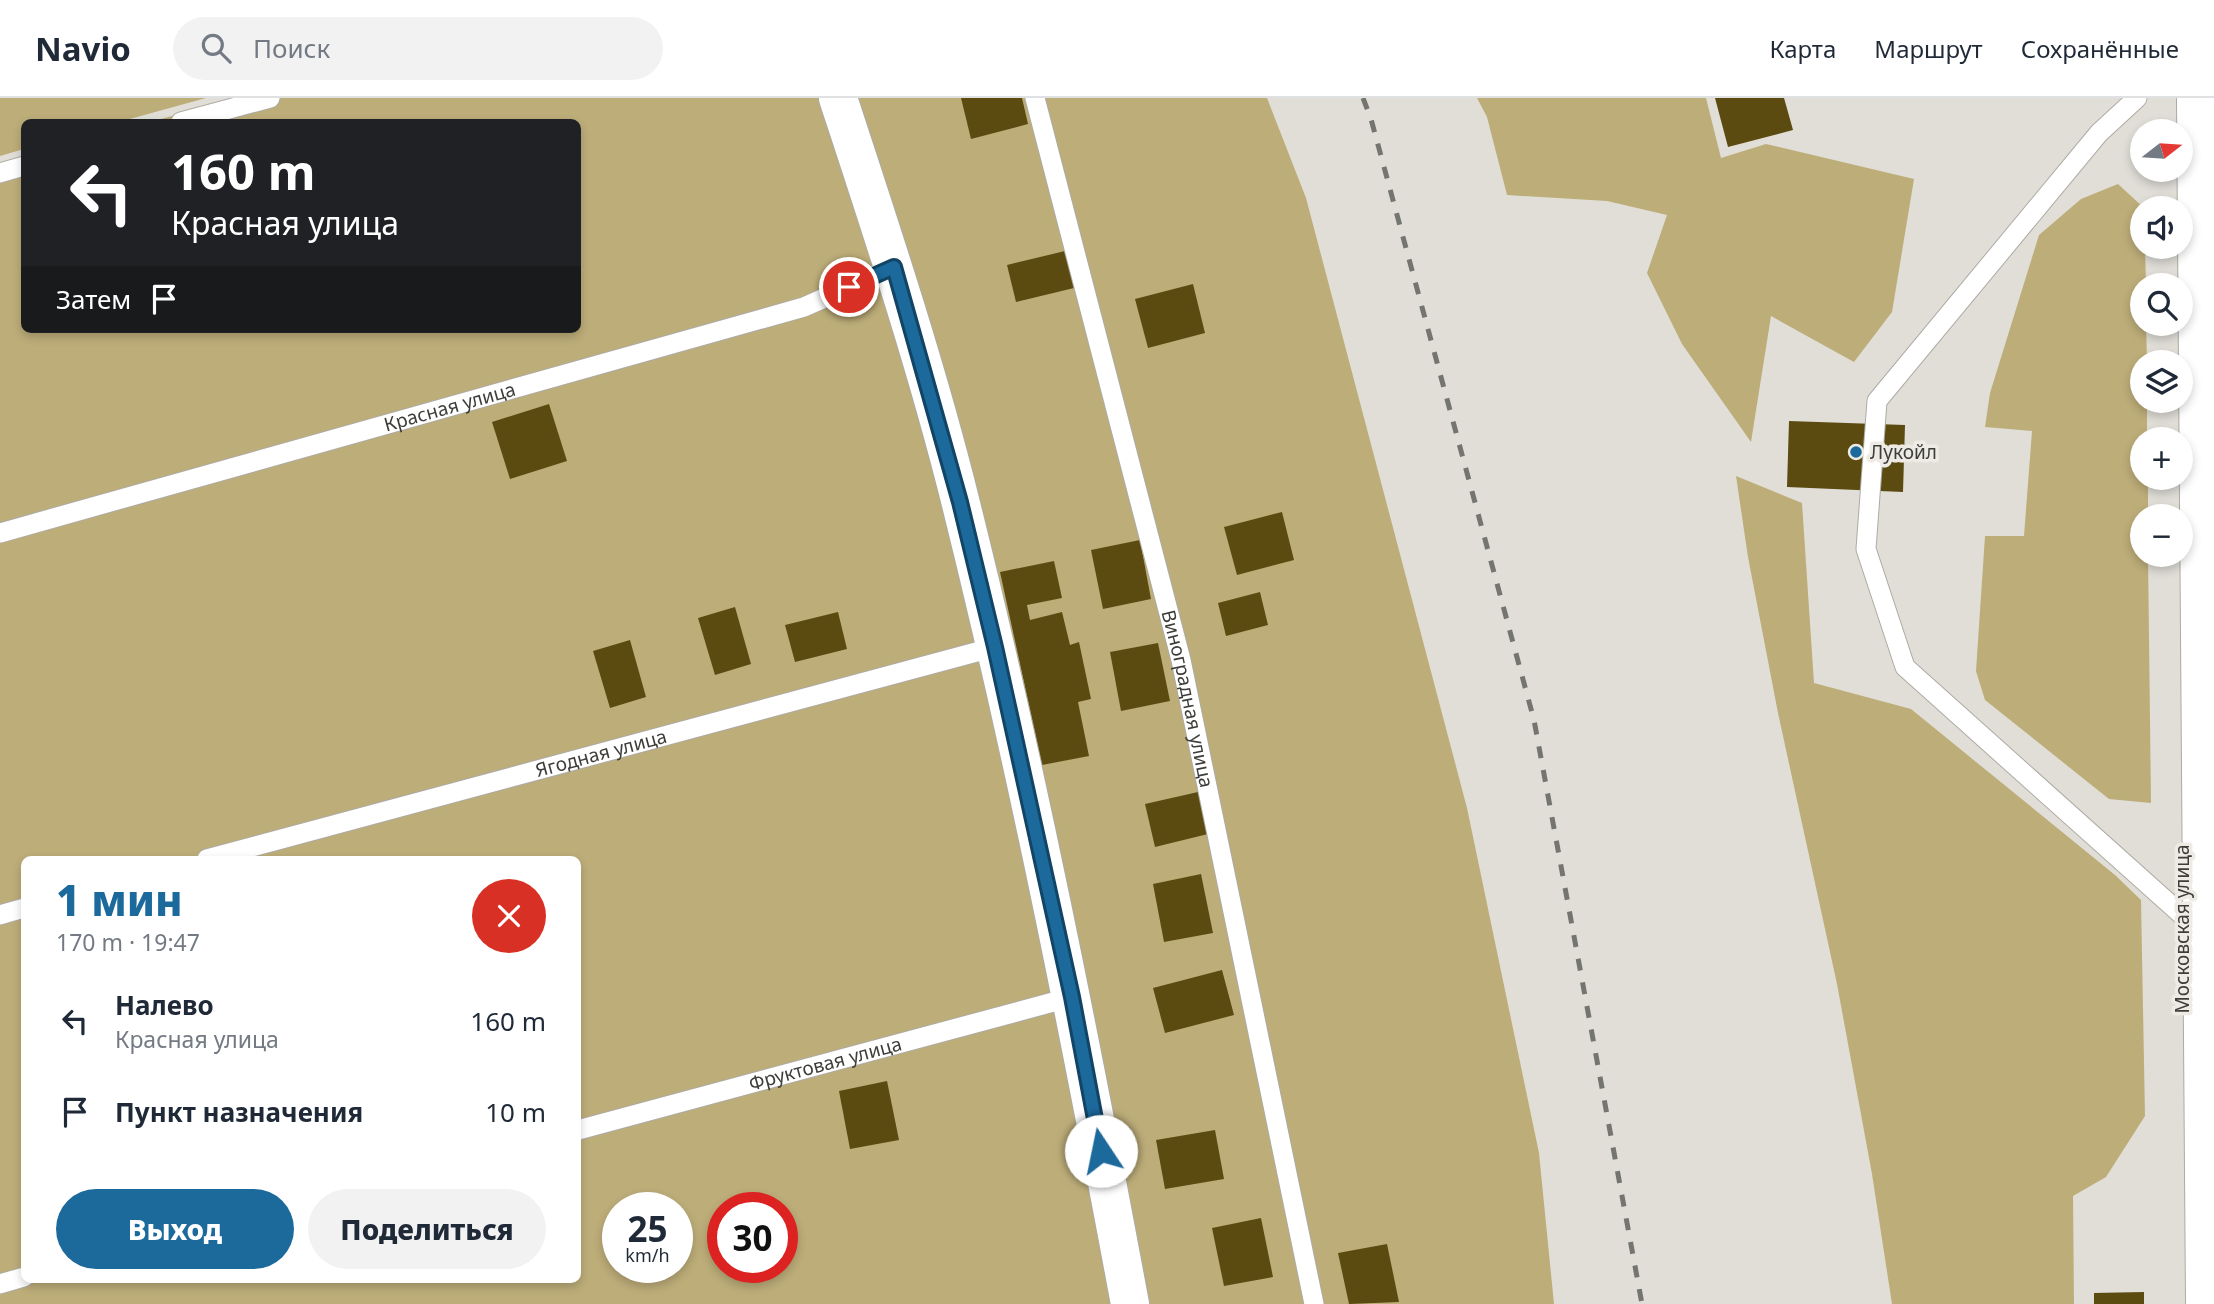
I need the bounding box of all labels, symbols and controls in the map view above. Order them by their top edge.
search box [173,17,663,80]
text: Navio [35,26,131,71]
icon: search [197,29,235,67]
text: Поиск [253,30,330,66]
text: Карта [1769,32,1836,65]
text: Маршрут [1874,32,1983,65]
text: Сохранённые [2021,32,2179,65]
north arrow [2130,119,2193,182]
map controls [2130,119,2193,567]
text: 160 m [171,138,316,204]
icon: left [56,147,147,238]
button: sound [2130,196,2193,259]
text: Красная улица [171,201,399,244]
pin [819,257,879,317]
icon: arrive [830,268,868,306]
button: search [2130,273,2193,336]
icon: arrive [145,280,183,318]
text: Затем [56,281,131,317]
button: layers [2130,350,2193,413]
street label: Красная улица [381,376,518,437]
button: + [2130,427,2193,490]
place label: Лукойл [1870,439,1937,465]
marker: Лукойл [1848,444,1864,460]
button: − [2130,504,2193,567]
street label: Виноградная улица [1156,607,1220,790]
street label: Ягодная улица [532,723,670,783]
street label: Московская улица [2169,844,2195,1014]
text: 1 мин [56,871,183,928]
button: close [472,879,546,953]
text: 170 m · 19:47 [56,926,200,958]
text: Налево [115,987,214,1023]
icon: left [56,1002,94,1040]
text: 160 m [470,1003,546,1039]
text: Красная улица [115,1023,279,1055]
street label: Фруктовая улица [746,1030,905,1096]
icon: arrive [56,1093,94,1131]
text: Пункт назначения [115,1094,363,1130]
text: 10 m [485,1094,546,1130]
position arrow [1064,1114,1138,1188]
button: Выход [56,1189,294,1269]
button: Поделиться [308,1189,546,1269]
speed limit sign: 30 [707,1192,798,1283]
text: 25 [627,1205,668,1252]
text: km/h [625,1243,670,1267]

